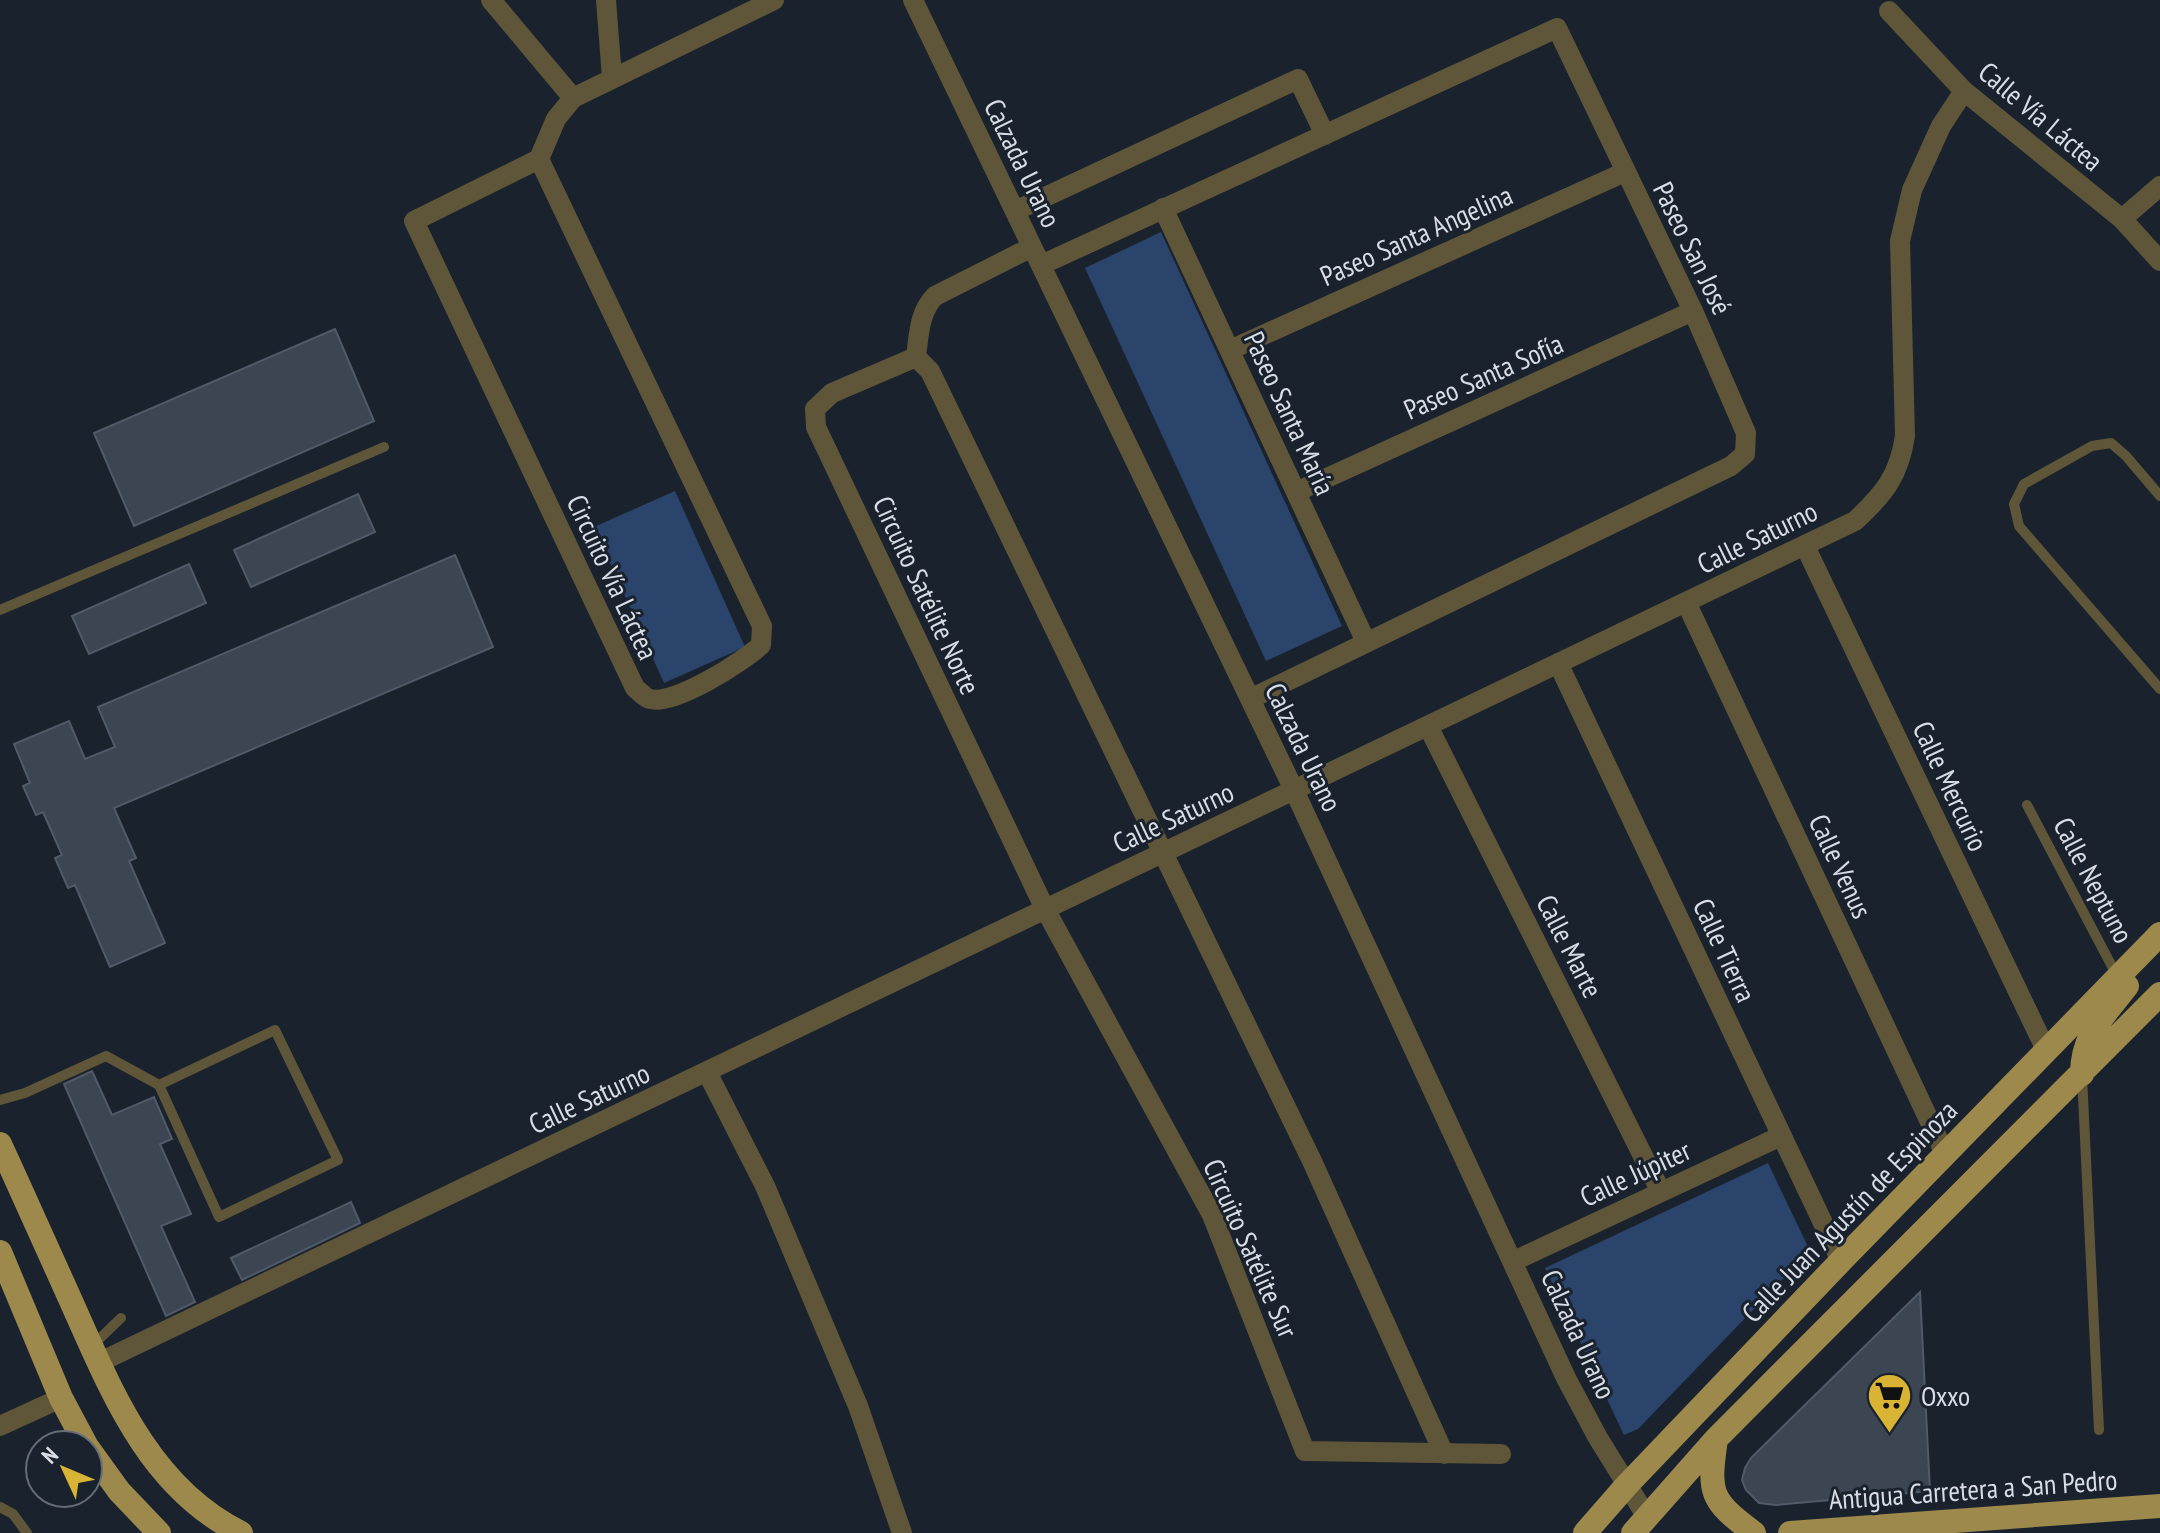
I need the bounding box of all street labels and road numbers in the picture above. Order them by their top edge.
street label: Calle Vía Láctea [1971,53,2111,179]
street label: Calzada Urano [976,93,1070,233]
street label: Paseo Santa Angelina [1314,176,1518,294]
street label: Paseo San José [1645,176,1741,320]
street label: Paseo Santa Sofía [1398,324,1568,428]
street label: Paseo Santa María [1236,325,1344,501]
street label: Circuito Vía Láctea [559,489,667,665]
street label: Circuito Satélite Norte [865,490,989,700]
street label: Calle Saturno [1691,492,1823,582]
street label: Calzada Urano [1257,677,1351,817]
street label: Calle Mercurio [1905,715,1997,857]
street label: Calle Saturno [1107,773,1239,861]
street label: Calle Venus [1801,808,1881,924]
street label: Calle Neptuno [2045,811,2143,949]
street label: Calle Marte [1528,888,1612,1004]
street label: Calle Tierra [1685,892,1765,1008]
street label: Calle Saturno [523,1054,655,1142]
street label: Calle Juan Agustín de Espinoza [1733,1092,1965,1330]
street label: Calle Júpiter [1574,1131,1697,1215]
street label: Circuito Satélite Sur [1195,1153,1307,1343]
street label: Calzada Urano [1533,1263,1625,1405]
street label: Antigua Carretera a San Pedro [1828,1460,2118,1518]

